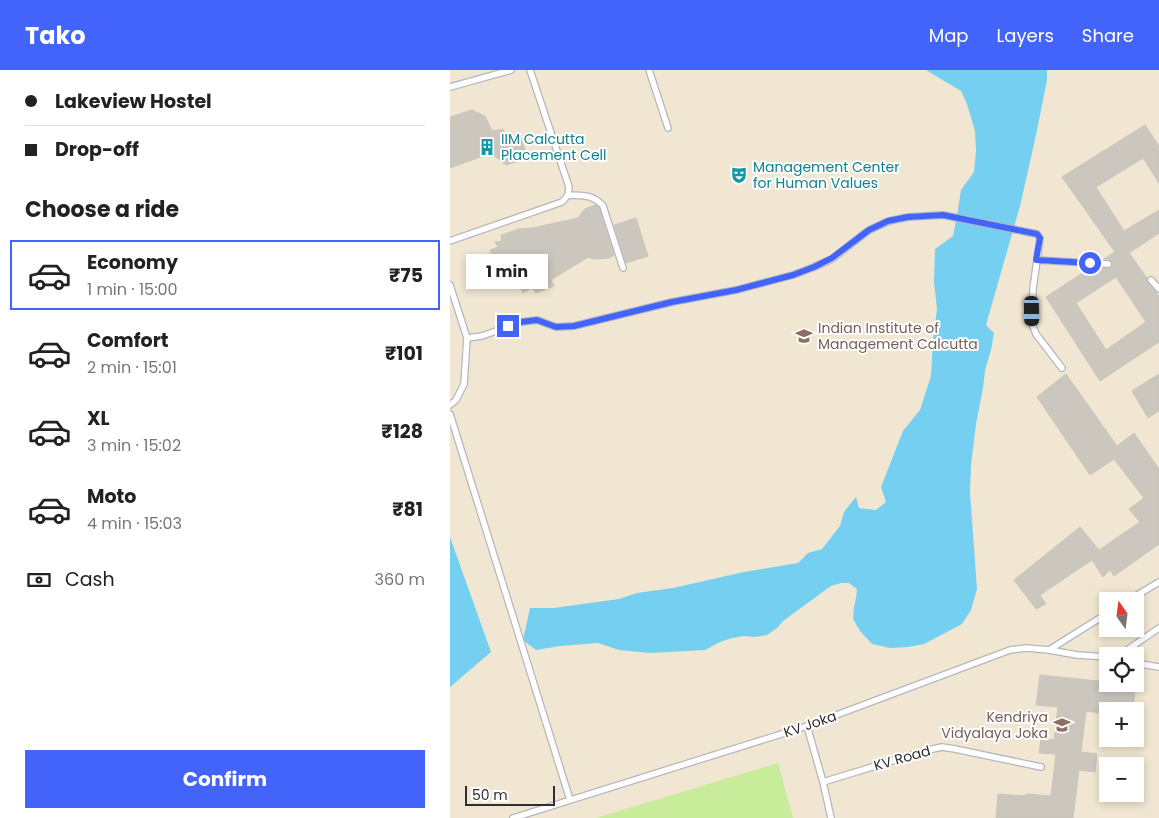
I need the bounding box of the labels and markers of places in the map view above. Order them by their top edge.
place label: IIM Calcutta Placement Cell [501,129,606,165]
building icon: IIM Calcutta Placement Cell [477,137,497,157]
place label: Management Center for Human Values [753,157,899,193]
theatre icon: Management Center for Human Values [729,165,749,185]
place label: Indian Institute of Management Calcutta [818,318,978,354]
school or university icon: Indian Institute of Management Calcutta [794,326,814,346]
place label: Kendriya Vidyalaya Joka [941,707,1048,743]
school or university icon: Kendriya Vidyalaya Joka [1052,715,1072,735]

